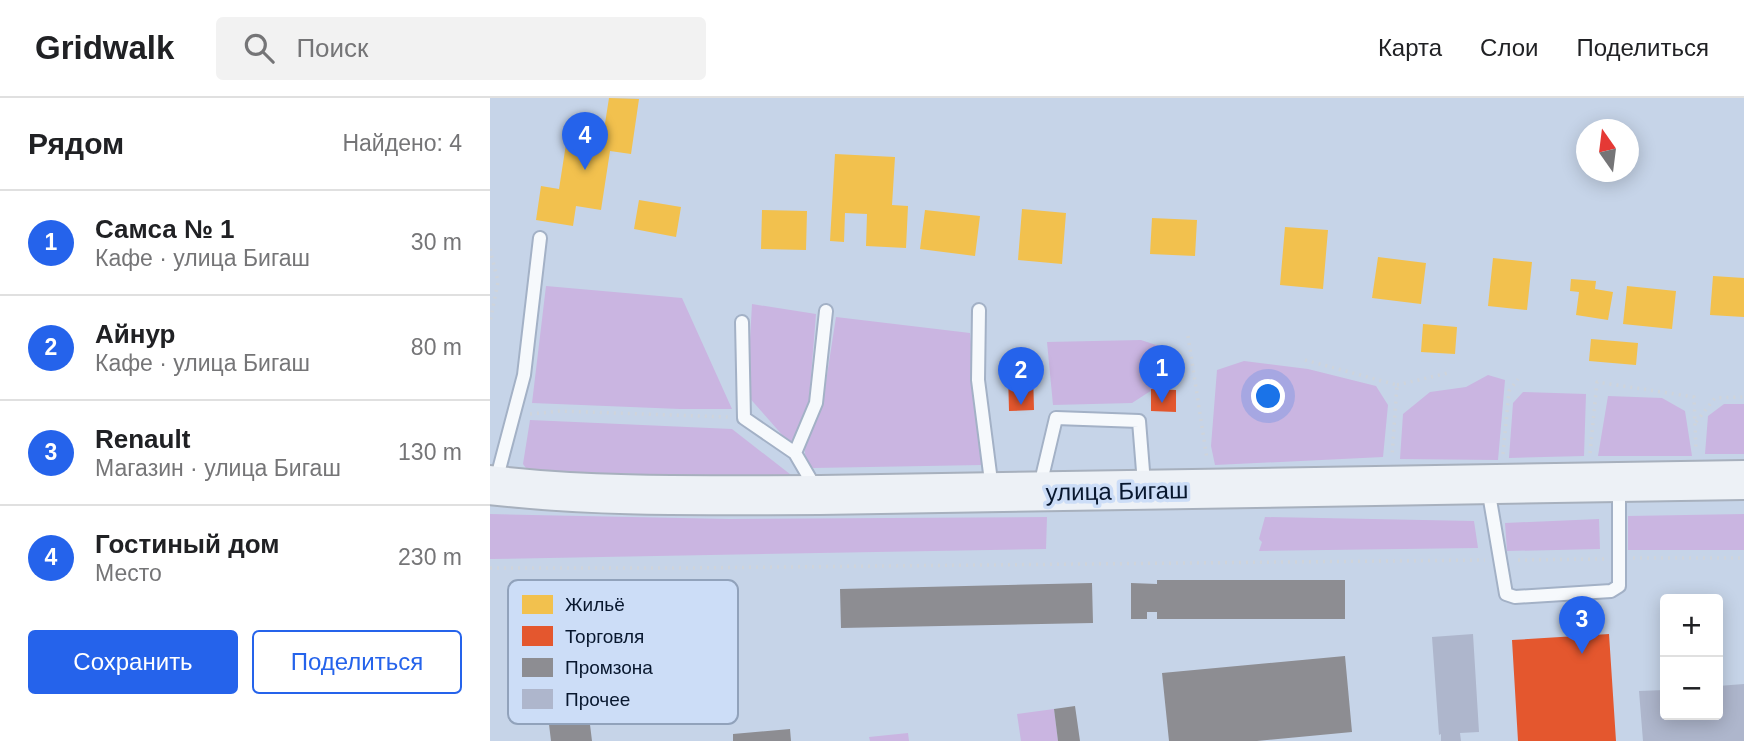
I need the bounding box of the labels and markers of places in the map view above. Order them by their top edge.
pin: 4 [562,112,608,170]
pin: 1 [1139,345,1185,403]
pin: 2 [998,347,1044,405]
pin: 3 [1559,596,1605,654]

